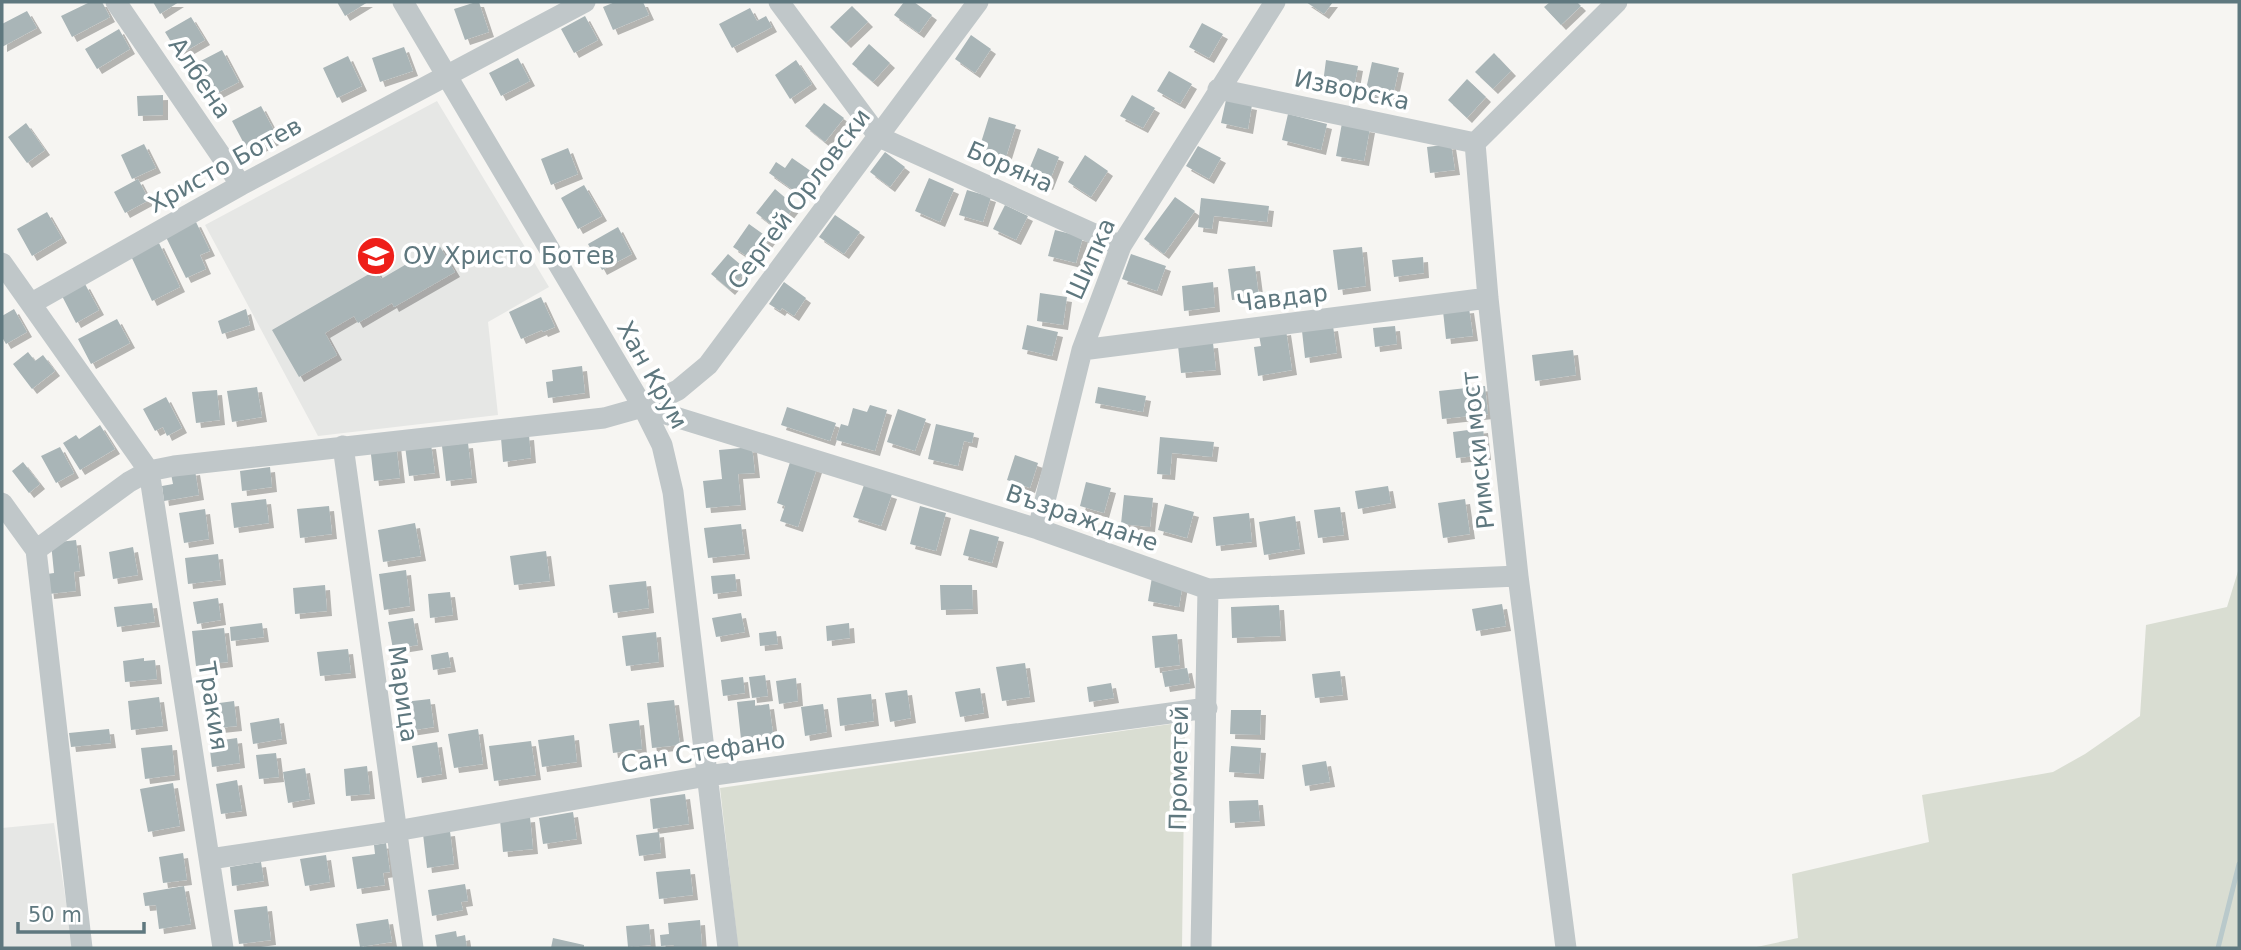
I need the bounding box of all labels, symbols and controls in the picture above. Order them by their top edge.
street label: Албена [163,32,237,124]
street label: Изворска [1292,64,1412,116]
street label: Сергей Орловски [722,103,876,295]
street label: Христо Ботев [144,111,306,219]
street label: Боряна [963,136,1057,198]
street label: Шипка [1061,214,1121,304]
school or university icon: ОУ Христо Ботев [355,235,397,277]
place label: ОУ Христо Ботев [403,242,615,270]
street label: Чавдар [1235,279,1329,317]
street label: Хан Крум [611,316,693,434]
street label: Римски мост [1456,369,1500,531]
street label: Възраждане [1002,479,1162,557]
street label: Марица [382,644,424,744]
street label: Тракия [192,659,234,752]
street label: Прометей [1164,705,1194,831]
street label: Сан Стефано [619,725,787,779]
scale bar [18,890,144,934]
text: 50 m [28,903,82,927]

